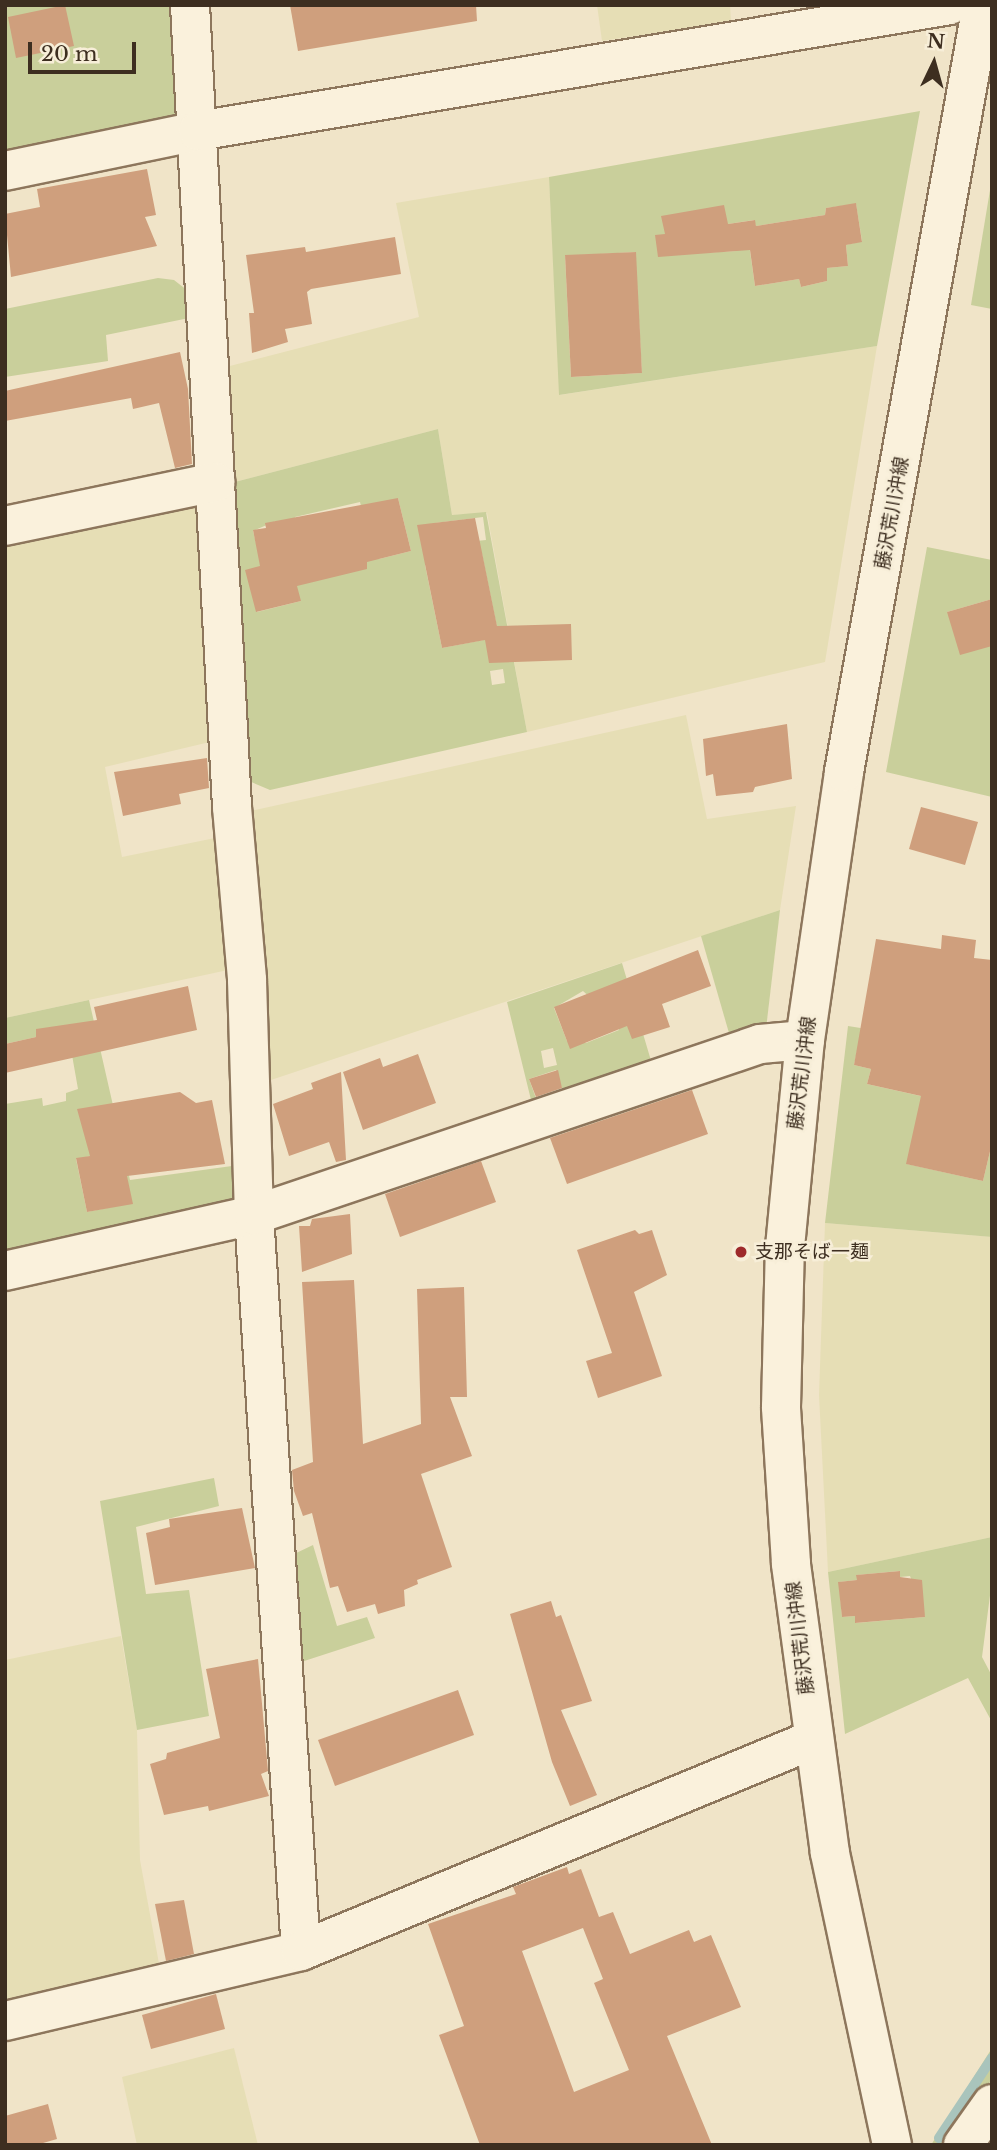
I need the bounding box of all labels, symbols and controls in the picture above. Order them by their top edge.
scale bar [32,28,140,72]
north arrow [899,28,969,98]
text: N [926,29,946,54]
text: 20 m [41,41,98,67]
street label: 藤沢荒川沖線 [871,455,913,571]
street label: 藤沢荒川沖線 [784,1015,820,1131]
place label: 支那そば一麺 [755,1241,869,1263]
marker: 支那そば一麺 [733,1244,749,1260]
street label: 藤沢荒川沖線 [782,1580,818,1696]

